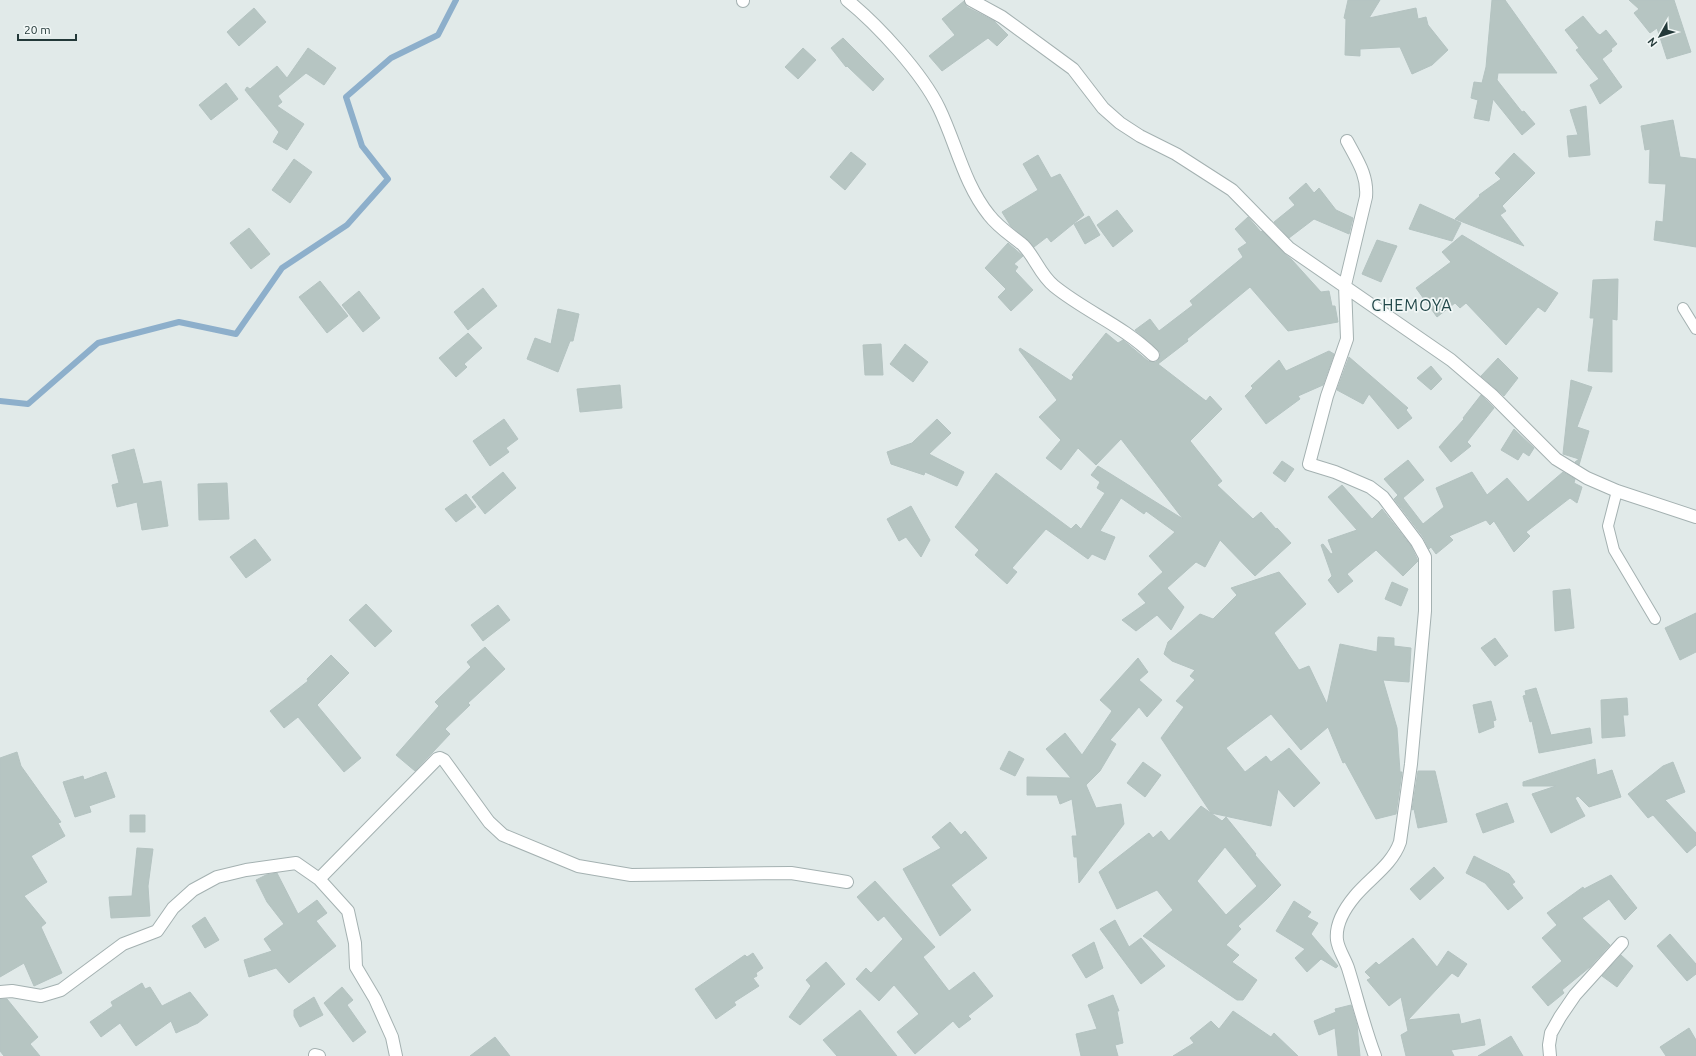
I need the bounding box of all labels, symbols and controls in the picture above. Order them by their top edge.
scale bar [18,16,76,42]
north arrow [1640,16,1680,56]
text: 20 m [24,23,51,36]
text: N [1645,35,1659,49]
district label: CHEMOYA [1371,296,1453,314]

